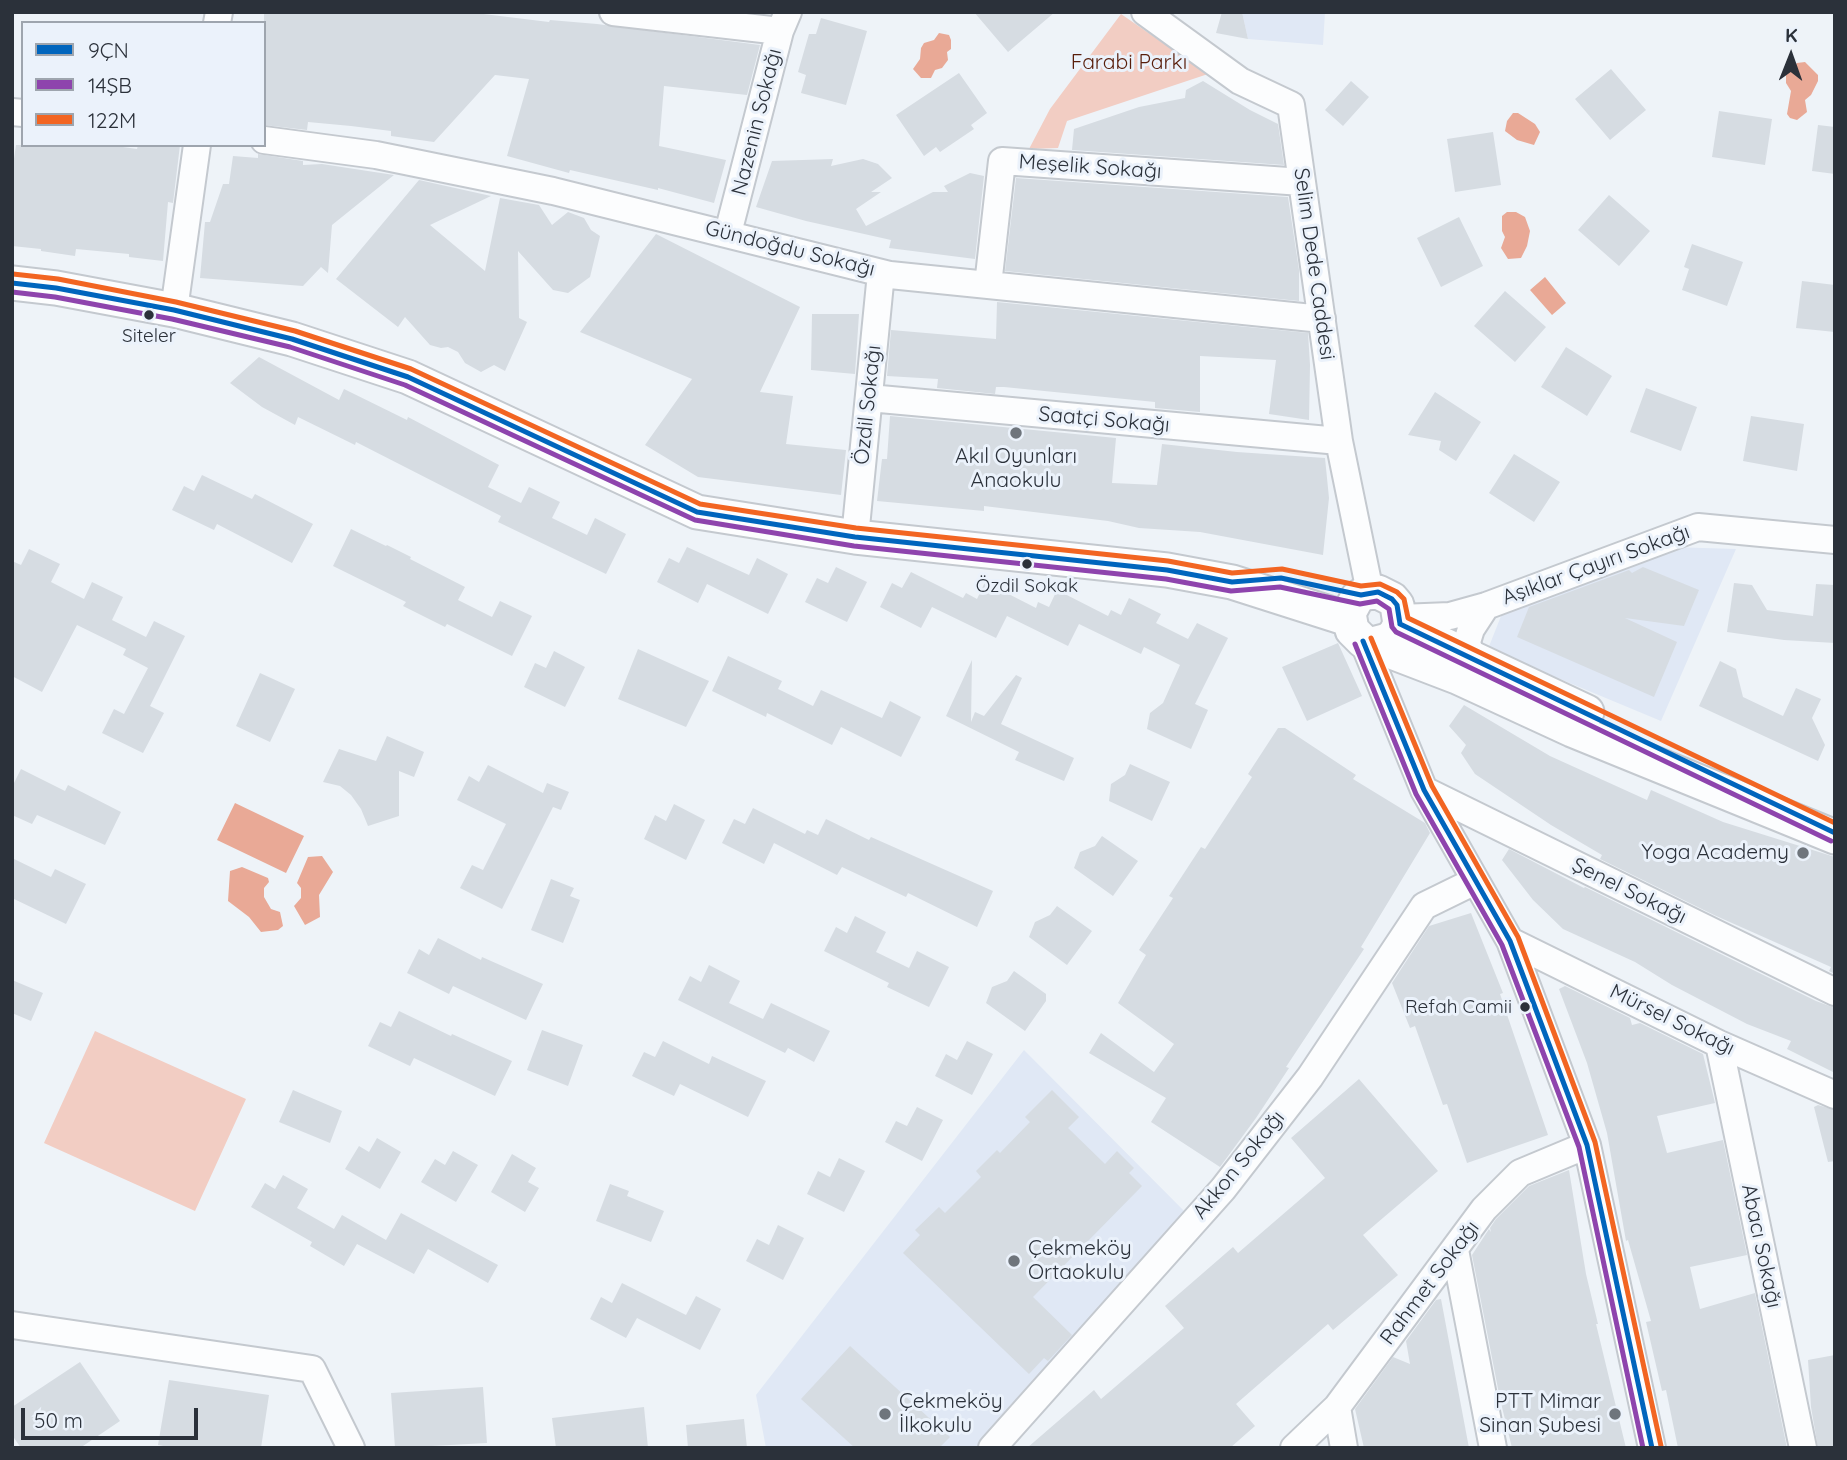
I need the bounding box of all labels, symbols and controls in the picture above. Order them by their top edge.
legend [21,21,266,147]
north arrow [1756,21,1826,91]
text: K [1785,23,1798,47]
text: 9ÇN [88,37,129,63]
street label: Nazenin Sokağı [727,46,787,198]
park label: Farabi Parkı [1071,50,1187,76]
text: 14ŞB [88,72,132,98]
text: 122M [88,107,136,133]
street label: Meşelik Sokağı [1018,149,1162,185]
street label: Selim Dede Caddesi [1288,166,1340,362]
street label: Gündoğdu Sokağı [703,216,877,282]
marker: Siteler [142,308,156,322]
place label: Siteler [122,325,176,347]
street label: Özdil Sokağı [849,344,887,466]
street label: Saatçi Sokağı [1037,402,1171,438]
marker: Akıl Oyunları Anaokulu [1008,425,1024,441]
place label: Akıl Oyunları Anaokulu [955,444,1077,494]
street label: Aşıklar Çayırı Sokağı [1499,519,1693,611]
marker: Özdil Sokak [1020,557,1034,571]
place label: Özdil Sokak [976,575,1078,597]
place label: Yoga Academy [1641,840,1789,866]
marker: Yoga Academy [1795,845,1811,861]
street label: Şenel Sokağı [1568,852,1690,930]
street label: Mürsel Sokağı [1606,979,1738,1061]
place label: Refah Camii [1405,996,1512,1018]
marker: Refah Camii [1518,1000,1532,1014]
street label: Akkon Sokağı [1188,1106,1290,1224]
street label: Abacı Sokağı [1736,1182,1786,1310]
street label: Rahmet Sokağı [1375,1216,1485,1350]
place label: Çekmeköy Ortaokulu [1028,1236,1132,1286]
marker: Çekmeköy Ortaokulu [1006,1253,1022,1269]
place label: Çekmeköy İlkokulu [899,1389,1003,1439]
place label: PTT Mimar Sinan Şubesi [1479,1389,1601,1439]
scale bar [24,1394,201,1438]
marker: Çekmeköy İlkokulu [877,1406,893,1422]
marker: PTT Mimar Sinan Şubesi [1607,1406,1623,1422]
text: 50 m [34,1407,83,1433]

